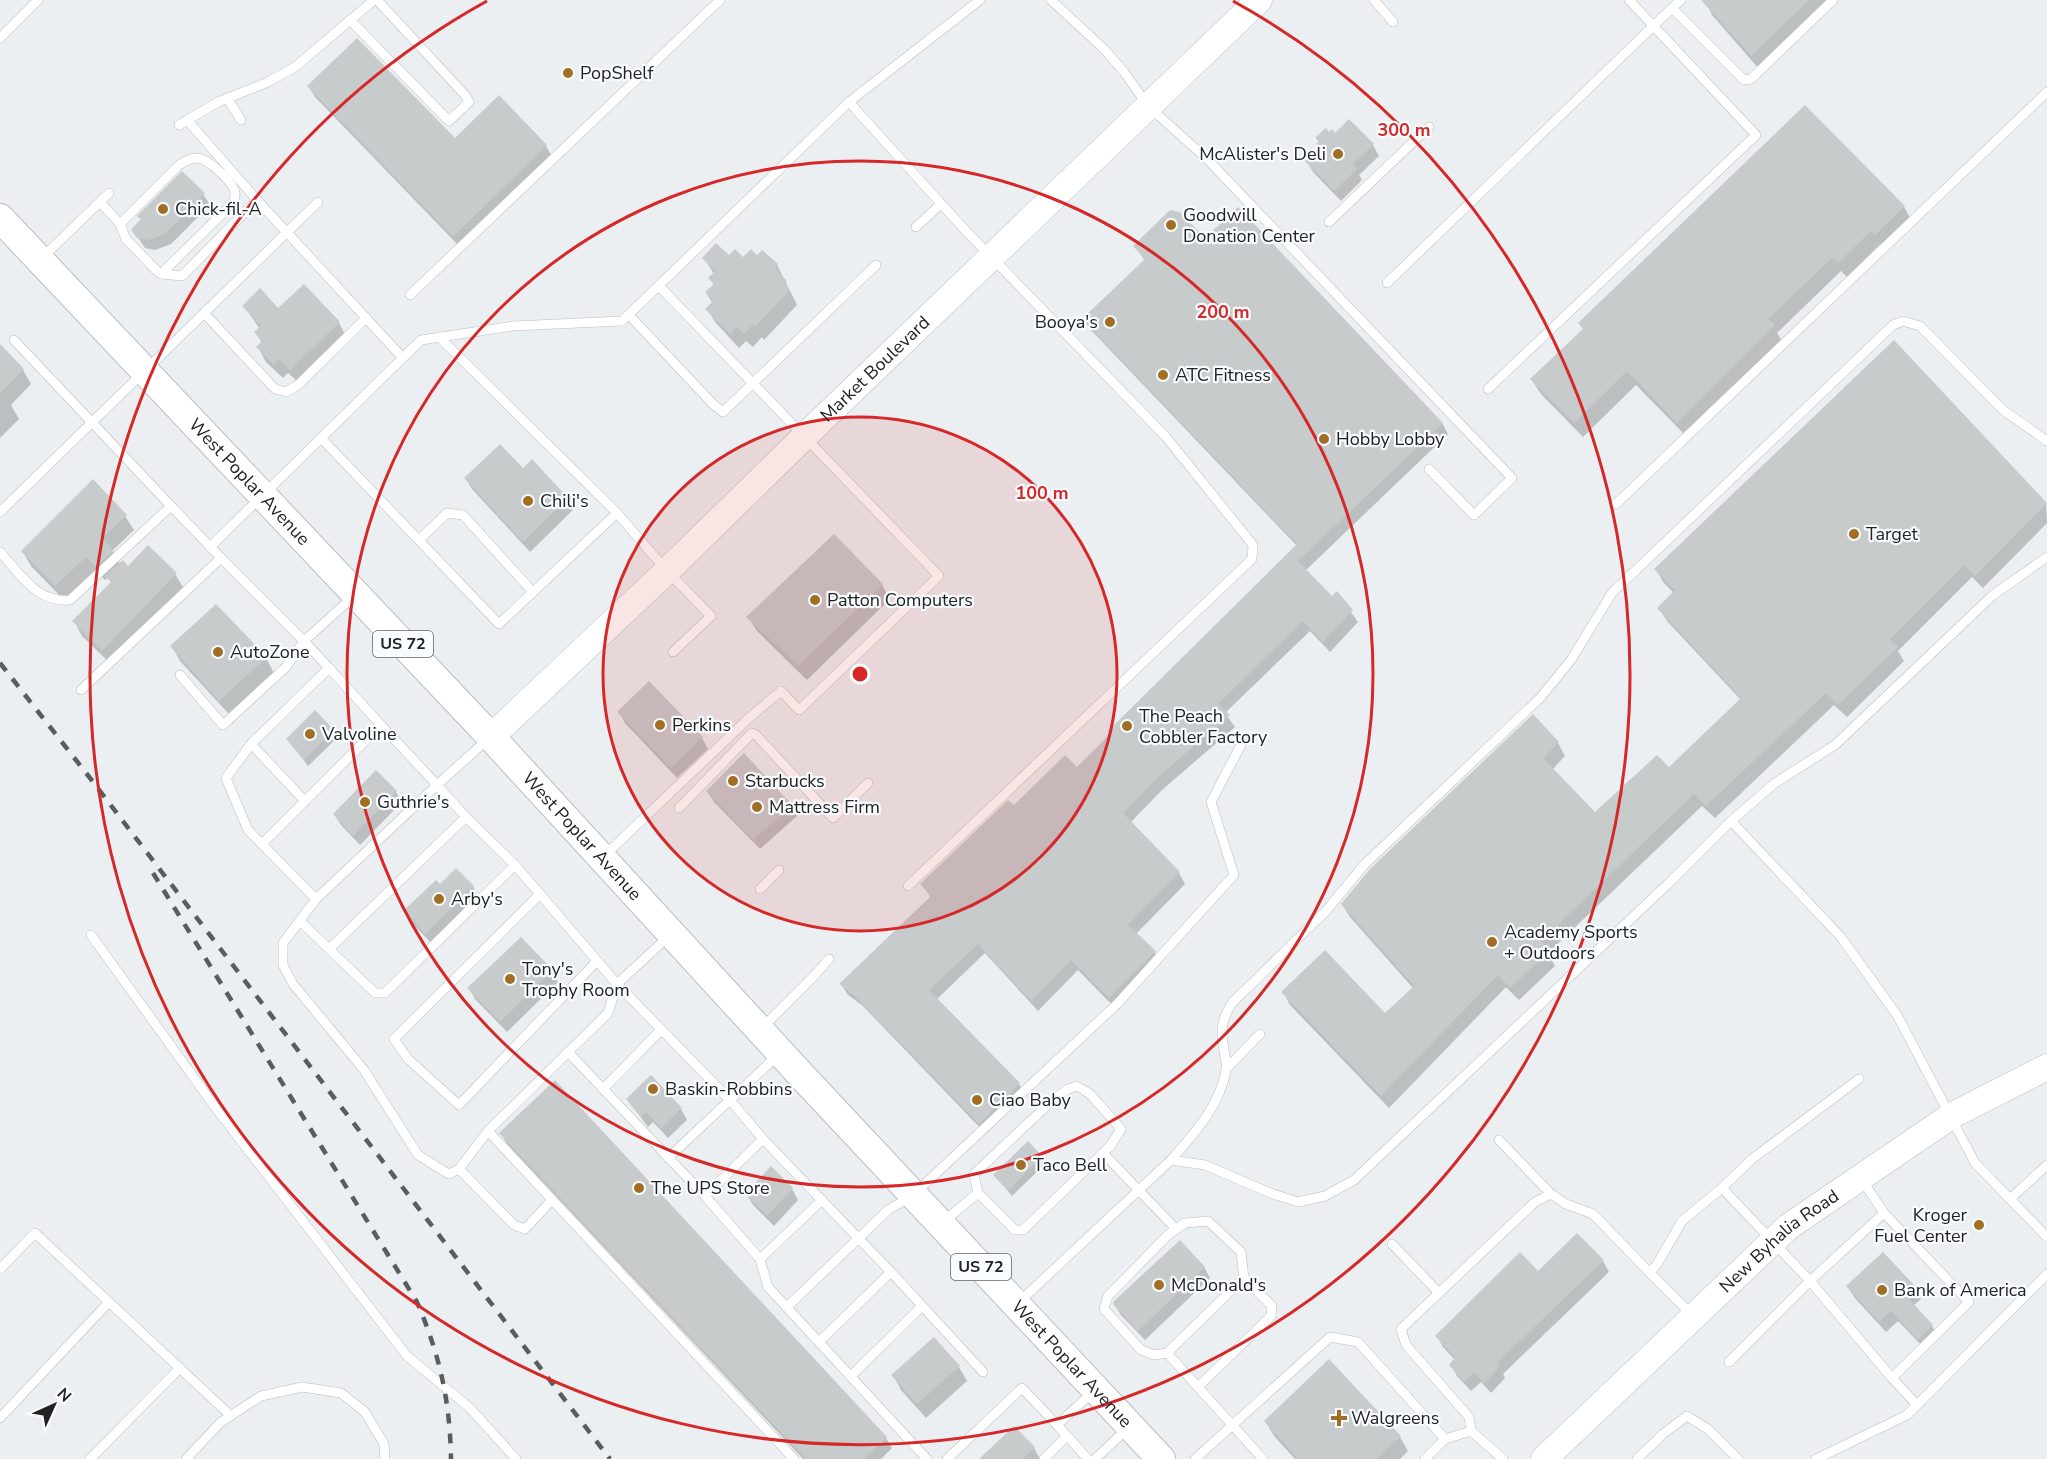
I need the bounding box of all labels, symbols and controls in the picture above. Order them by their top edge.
place label: PopShelf [580,61,655,85]
marker: PopShelf [561,66,575,80]
text: 300 m [1377,118,1431,142]
place label: McAlister's Deli [1199,142,1326,166]
marker: McAlister's Deli [1331,147,1345,161]
place label: Chick-fil-A [175,197,262,221]
marker: Chick-fil-A [156,202,170,216]
place label: Goodwill Donation Center [1183,203,1316,248]
marker: Goodwill Donation Center [1164,218,1178,232]
text: 200 m [1196,300,1250,324]
place label: Booya's [1035,310,1098,334]
street label: Market Boulevard [815,311,935,427]
marker: Booya's [1103,315,1117,329]
place label: ATC Fitness [1175,363,1271,387]
marker: ATC Fitness [1156,368,1170,382]
street label: West Poplar Avenue [183,413,315,550]
place label: Hobby Lobby [1336,427,1445,451]
marker: Hobby Lobby [1317,432,1331,446]
text: 100 m [1015,481,1069,505]
place label: Chili's [540,489,589,513]
marker: Chili's [521,494,535,508]
place label: Target [1866,522,1918,546]
marker: Target [1847,527,1861,541]
place label: Patton Computers [827,588,973,612]
marker: Patton Computers [808,593,822,607]
road number: US 72 [373,631,433,657]
place label: AutoZone [230,640,310,664]
marker: AutoZone [211,645,225,659]
centre of rings [850,664,870,684]
place label: The Peach Cobbler Factory [1139,704,1268,749]
place label: Perkins [672,713,731,737]
marker: Perkins [653,718,667,732]
marker: The Peach Cobbler Factory [1120,719,1134,733]
place label: Valvoline [321,722,396,746]
marker: Valvoline [303,727,317,741]
street label: West Poplar Avenue [517,767,647,906]
place label: Starbucks [745,769,825,793]
marker: Starbucks [726,774,740,788]
place label: Guthrie's [377,790,450,814]
marker: Guthrie's [358,795,372,809]
place label: Mattress Firm [769,795,880,819]
marker: Mattress Firm [750,800,764,814]
place label: Arby's [451,887,503,911]
marker: Arby's [432,892,446,906]
place label: Academy Sports + Outdoors [1504,920,1638,965]
marker: Academy Sports + Outdoors [1485,935,1499,949]
place label: Tony's Trophy Room [522,957,630,1002]
marker: Tony's Trophy Room [503,972,517,986]
place label: Baskin-Robbins [665,1077,792,1101]
marker: Baskin-Robbins [646,1082,660,1096]
place label: Ciao Baby [989,1088,1072,1112]
marker: Ciao Baby [970,1093,984,1107]
place label: Taco Bell [1033,1153,1108,1177]
marker: Taco Bell [1014,1158,1028,1172]
place label: The UPS Store [651,1176,770,1200]
marker: The UPS Store [632,1181,646,1195]
street label: New Byhalia Road [1714,1184,1844,1298]
place label: Kroger Fuel Center [1874,1203,1968,1248]
marker: Kroger Fuel Center [1972,1218,1986,1232]
road number: US 72 [951,1254,1011,1280]
place label: McDonald's [1171,1273,1266,1297]
marker: McDonald's [1152,1278,1166,1292]
place label: Bank of America [1894,1278,2027,1302]
marker: Bank of America [1875,1283,1889,1297]
street label: West Poplar Avenue [1006,1295,1138,1433]
north arrow [24,1375,84,1435]
text: N [52,1383,76,1407]
place label: Walgreens [1351,1406,1439,1430]
marker: Walgreens [1332,1411,1346,1425]

